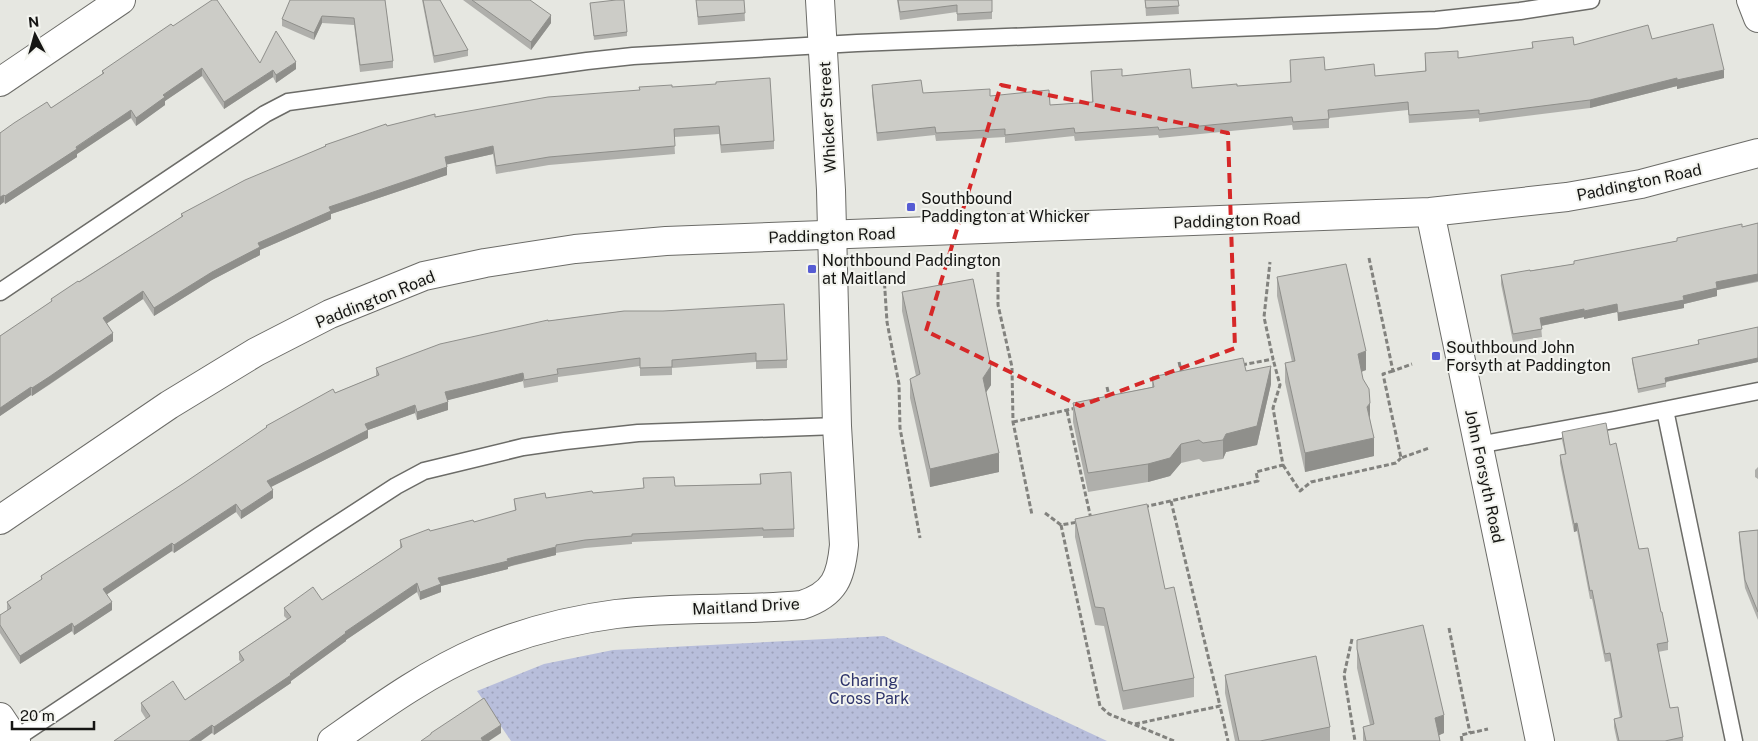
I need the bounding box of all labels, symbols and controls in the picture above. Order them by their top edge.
north arrow [10,10,60,60]
text: N [27,14,40,31]
street label: Whicker Street [815,61,840,173]
street label: Paddington Road [1575,160,1703,205]
place label: Southbound Paddington at Whicker [921,189,1090,226]
marker: Southbound Paddington at Whicker [905,201,917,213]
street label: Paddington Road [1173,209,1301,232]
street label: Paddington Road [768,224,896,247]
place label: Northbound Paddington at Maitland [822,251,1001,288]
marker: Northbound Paddington at Maitland [806,263,818,275]
street label: Paddington Road [313,267,438,332]
place label: Southbound John Forsyth at Paddington [1446,338,1611,375]
marker: Southbound John Forsyth at Paddington [1430,350,1442,362]
street label: John Forsyth Road [1461,408,1508,545]
street label: Maitland Drive [692,594,800,619]
park label: Charing Cross Park [829,671,909,708]
scale bar [12,698,95,730]
text: 20 m [20,707,55,724]

